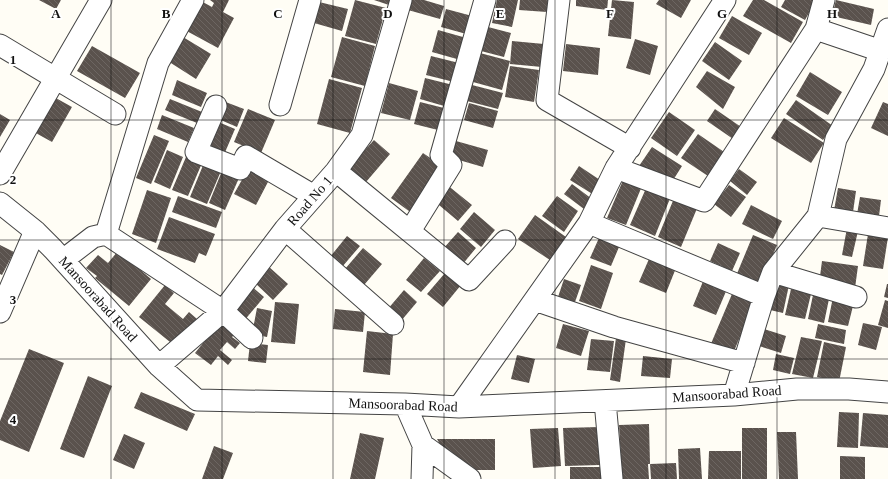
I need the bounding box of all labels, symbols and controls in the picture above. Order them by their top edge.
text: A [51,6,61,21]
text: B [162,6,171,21]
text: C [273,6,283,21]
text: D [383,6,393,21]
text: E [496,6,504,21]
text: F [606,6,614,21]
text: G [717,6,727,21]
text: H [827,6,837,21]
text: 1 [10,52,16,67]
text: 2 [10,172,16,187]
street label: Road No 1 [284,173,336,229]
street label: Mansoorabad Road [56,253,140,345]
text: 3 [10,292,17,307]
street label: Mansoorabad Road [672,383,782,405]
street label: Mansoorabad Road [348,396,458,414]
text: 4 [10,412,17,427]

